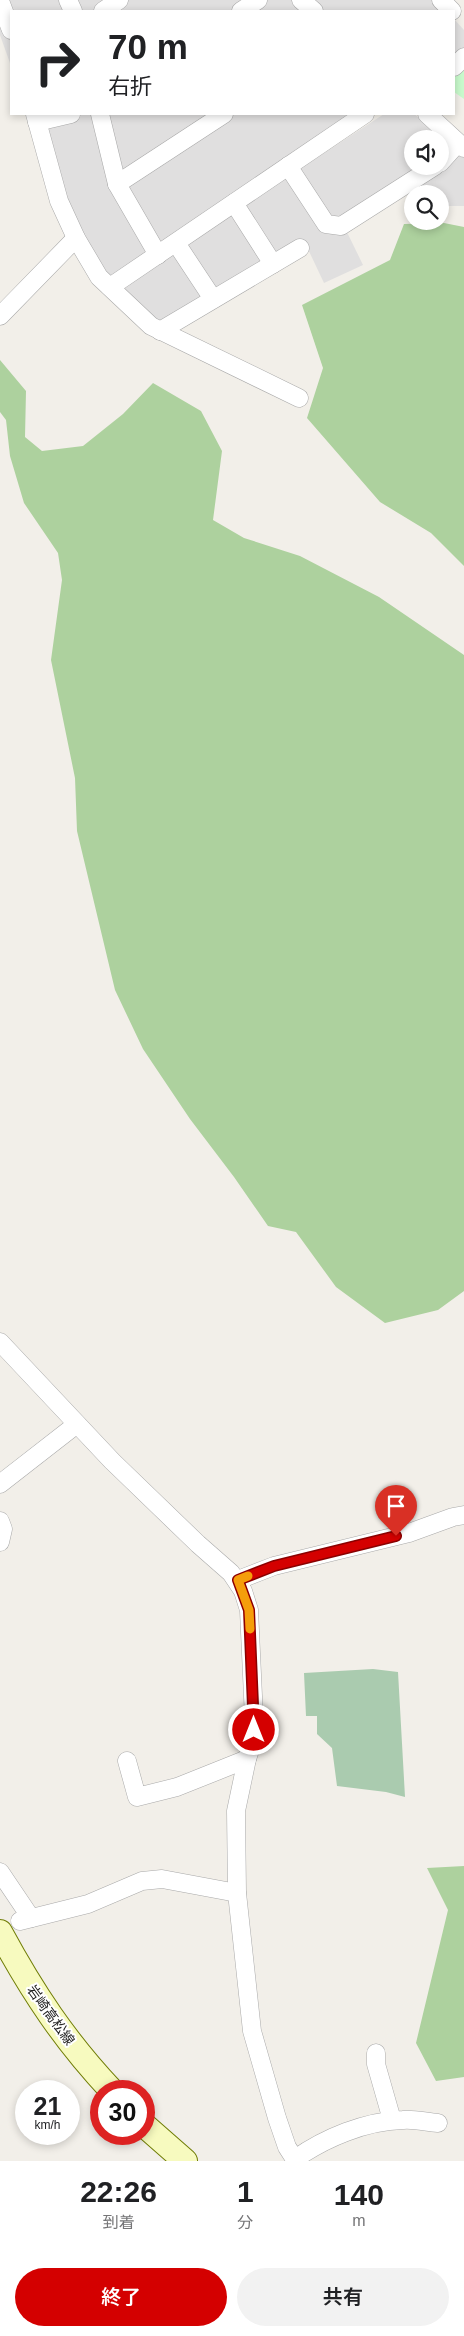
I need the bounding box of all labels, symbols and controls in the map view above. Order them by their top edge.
text: 70 m [108,27,188,66]
icon: right [25,30,90,95]
text: 右折 [108,74,152,99]
map controls [404,130,449,230]
button: sound [404,130,449,175]
button: search [404,185,449,230]
pin [375,1485,417,1536]
icon: arrive [382,1492,410,1520]
position arrow [227,1703,279,1755]
street label: 岩崎高松線 [24,1982,78,2048]
speed limit sign: 30 [90,2080,155,2145]
text: 21 [34,2092,61,2120]
text: km/h [34,2118,61,2132]
text: 22:26 [80,2175,157,2208]
text: 1 [237,2175,254,2208]
text: 140 [334,2178,384,2211]
text: m [352,2212,365,2229]
text: 到着 [102,2214,135,2231]
text: 分 [237,2214,253,2231]
button: 終了 [15,2268,227,2326]
button: 共有 [237,2268,449,2326]

